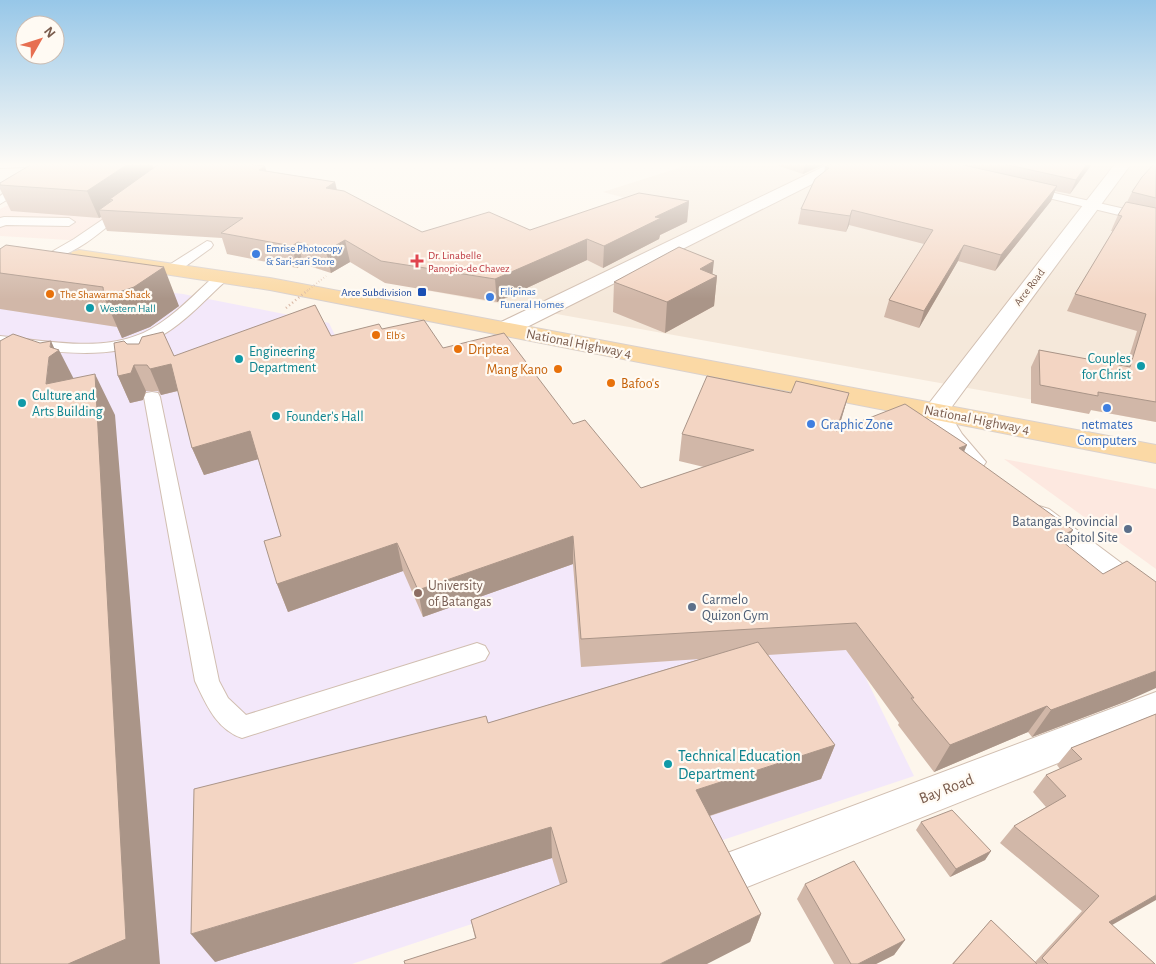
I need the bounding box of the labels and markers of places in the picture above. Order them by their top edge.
place label: Emrise Photocopy & Sari-sari Store [266,243,343,267]
marker: Emrise Photocopy & Sari-sari Store [250,248,262,260]
place label: Dr. Linabelle Panopio-de Chavez [428,250,510,274]
marker: Dr. Linabelle Panopio-de Chavez [410,254,424,268]
marker: Arce Subdivision [416,286,428,298]
place label: Filipinas Funeral Homes [500,286,564,310]
place label: Arce Subdivision [341,287,412,298]
marker: The Shawarma Shack [44,288,56,300]
place label: The Shawarma Shack [60,289,150,300]
marker: Filipinas Funeral Homes [484,291,496,303]
marker: Western Hall [84,302,96,314]
place label: Western Hall [100,303,156,314]
marker: Elb's [370,329,382,341]
place label: Elb's [386,330,405,341]
marker: Driptea [452,343,464,355]
place label: Driptea [468,343,510,357]
place label: Engineering Department [249,345,317,375]
place label: Couples for Christ [1081,352,1132,382]
marker: Engineering Department [233,353,245,365]
marker: Couples for Christ [1135,360,1147,372]
place label: Mang Kano [486,363,548,377]
marker: Mang Kano [552,363,564,375]
marker: Bafoo's [605,377,617,389]
place label: Bafoo's [621,377,659,391]
place label: Culture and Arts Building [32,389,103,419]
marker: Culture and Arts Building [16,397,28,409]
marker: netmates Computers [1101,402,1113,414]
marker: Founder's Hall [270,410,282,422]
place label: Founder's Hall [286,410,364,424]
marker: Graphic Zone [805,418,817,430]
place label: Graphic Zone [821,418,893,432]
place label: netmates Computers [1077,418,1137,448]
place label: Batangas Provincial Capitol Site [1012,515,1118,545]
marker: Batangas Provincial Capitol Site [1122,523,1134,535]
place label: University of Batangas [428,579,491,609]
marker: University of Batangas [412,587,424,599]
place label: Carmelo Quizon Gym [702,593,769,623]
marker: Carmelo Quizon Gym [686,601,698,613]
place label: Technical Education Department [678,748,801,782]
marker: Technical Education Department [662,758,674,770]

